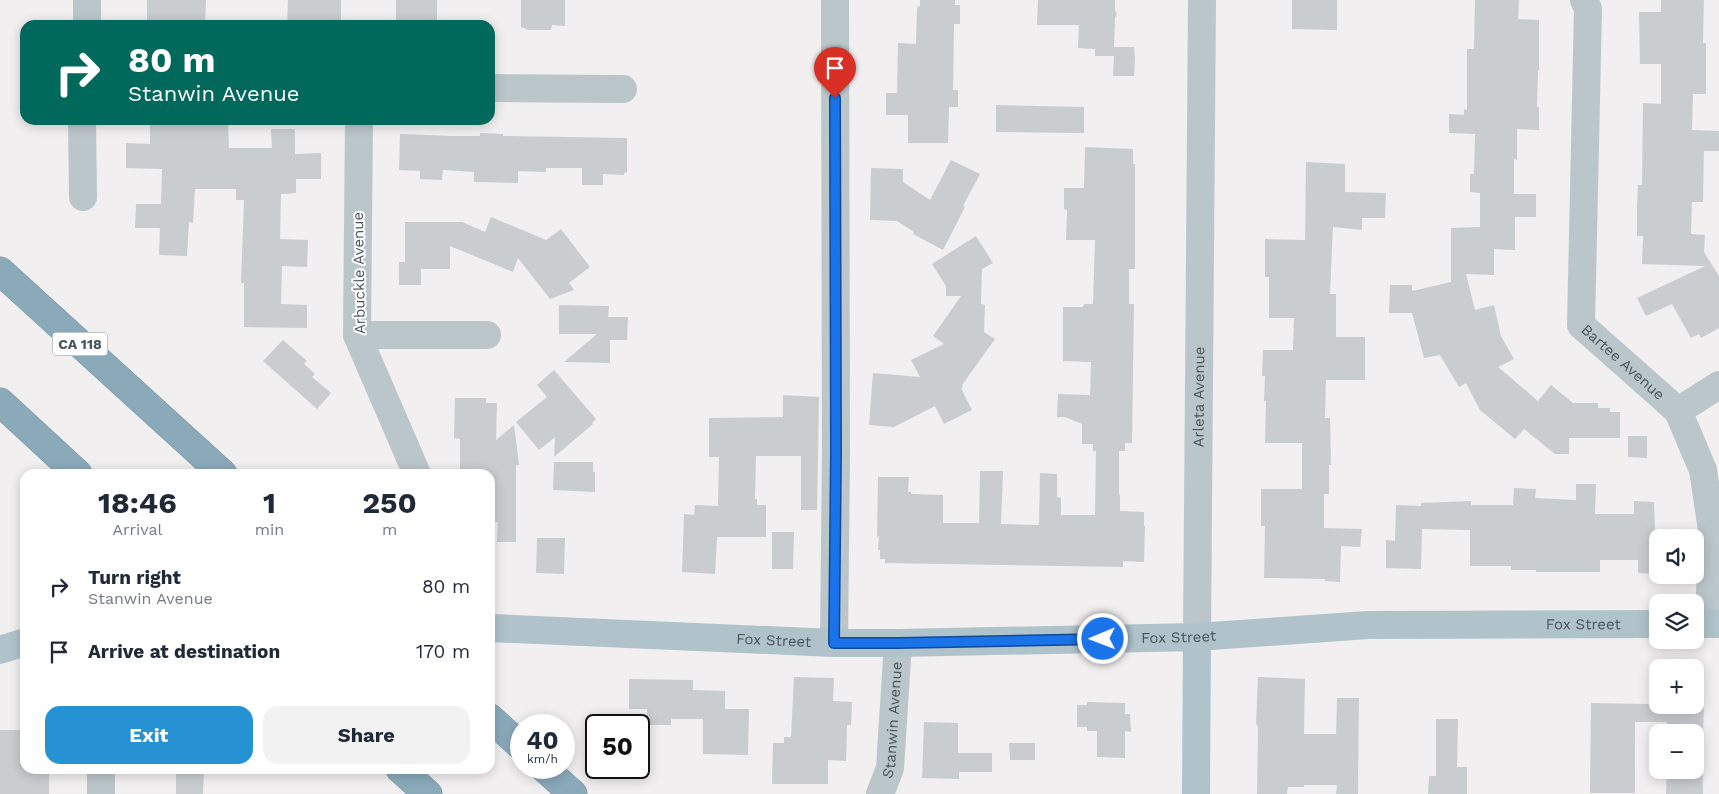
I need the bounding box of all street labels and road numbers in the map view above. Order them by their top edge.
street label: Arbuckle Avenue [349,212,369,334]
street label: Bartee Avenue [1578,321,1668,404]
road number: CA 118 [52,332,108,356]
street label: Arleta Avenue [1189,346,1208,448]
street label: Fox Street [1546,615,1621,633]
street label: Fox Street [1141,627,1217,647]
street label: Fox Street [736,630,812,651]
street label: Stanwin Avenue [878,661,906,781]

